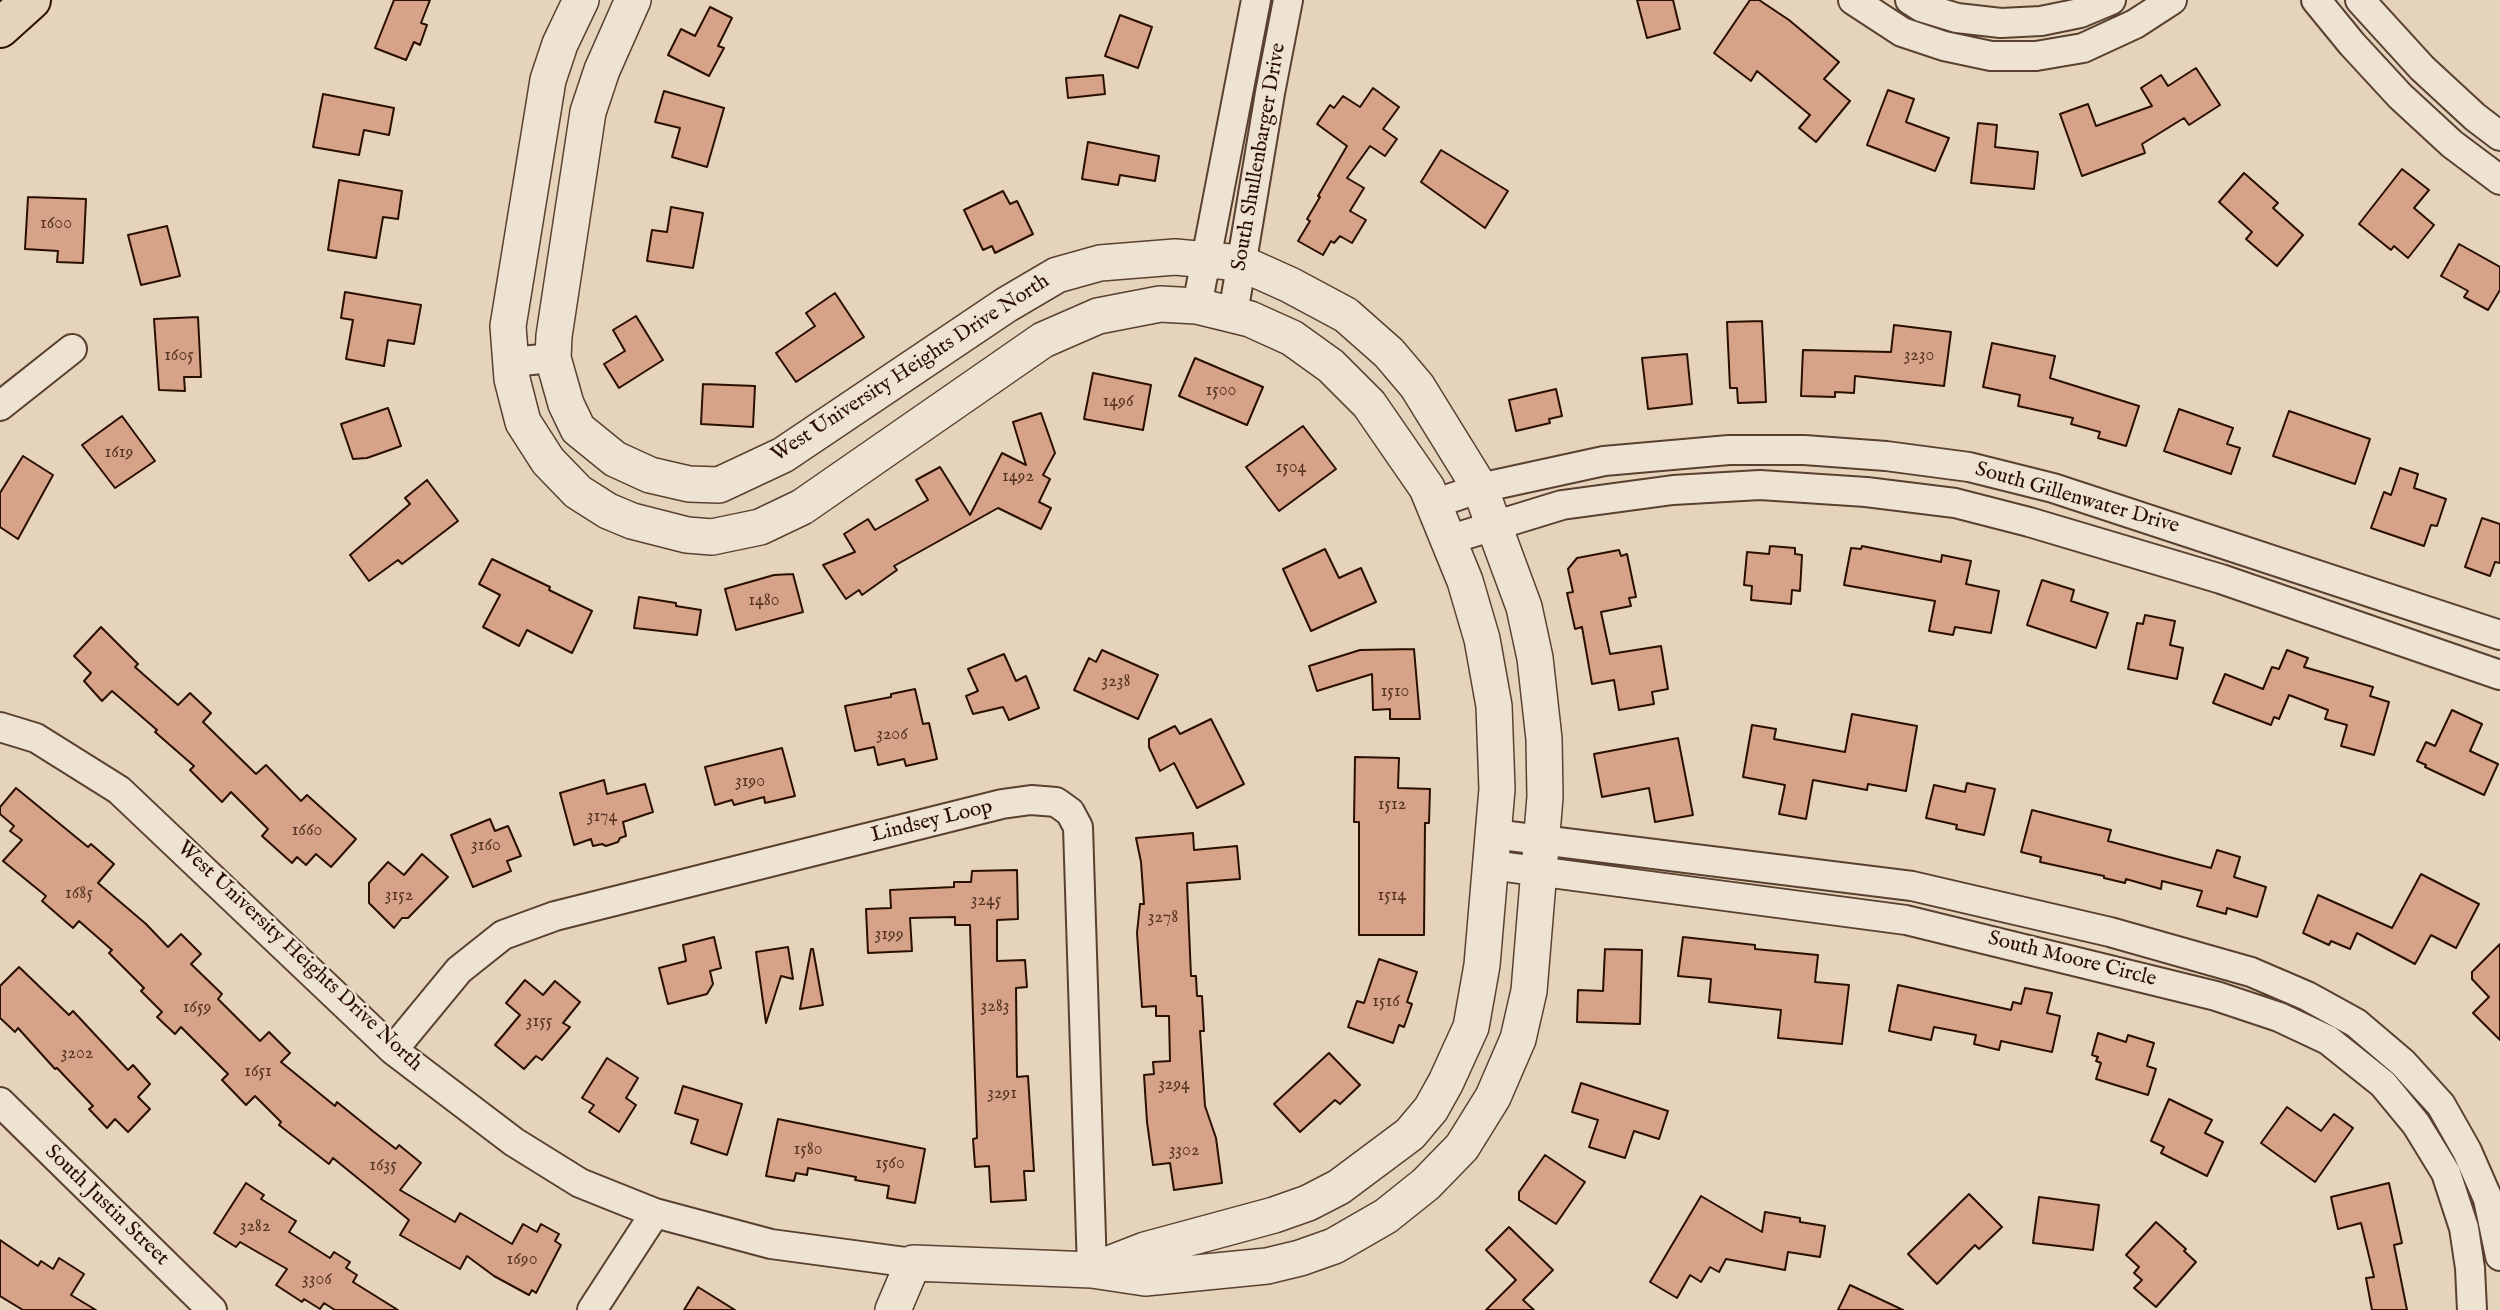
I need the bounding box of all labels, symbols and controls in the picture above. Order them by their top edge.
street label: South Shullenbarger Drive [1228,41,1292,273]
house number: 1600 [40,213,72,235]
street label: West University Heights Drive North [767,270,1055,468]
house number: 1605 [164,345,194,367]
house number: 3230 [1904,345,1934,367]
house number: 1500 [1206,380,1236,402]
house number: 1496 [1103,391,1133,413]
house number: 1619 [105,442,133,464]
house number: 1504 [1276,457,1306,479]
street label: South Gillenwater Drive [1972,458,2182,540]
house number: 1492 [1002,466,1034,488]
house number: 1480 [748,590,780,612]
house number: 3238 [1102,671,1130,693]
house number: 1510 [1381,681,1409,703]
house number: 3206 [876,724,908,746]
house number: 3190 [735,771,765,793]
house number: 1512 [1378,794,1406,816]
street label: Lindsey Loop [869,795,995,849]
house number: 3174 [587,806,617,828]
house number: 1660 [292,820,322,842]
house number: 3160 [471,835,501,857]
street label: West University Heights Drive North [171,836,427,1078]
house number: 1685 [65,883,93,905]
house number: 3152 [385,885,413,907]
house number: 1514 [1378,885,1406,907]
house number: 3245 [971,890,1001,912]
house number: 3278 [1148,907,1178,929]
house number: 3199 [874,924,904,946]
street label: South Moore Circle [1985,927,2159,993]
house number: 1516 [1372,991,1400,1013]
house number: 3283 [981,996,1009,1018]
house number: 1659 [183,997,211,1019]
house number: 3155 [526,1011,552,1033]
house number: 3202 [61,1043,93,1065]
house number: 1651 [244,1061,272,1083]
house number: 3294 [1158,1074,1190,1096]
house number: 3291 [987,1083,1017,1105]
house number: 1580 [793,1139,823,1161]
street label: South Justin Street [39,1140,173,1272]
house number: 3302 [1169,1140,1199,1162]
house number: 1560 [875,1153,905,1175]
house number: 1635 [369,1155,397,1177]
house number: 3282 [240,1216,270,1238]
house number: 1690 [507,1249,537,1271]
house number: 3306 [302,1269,332,1291]

